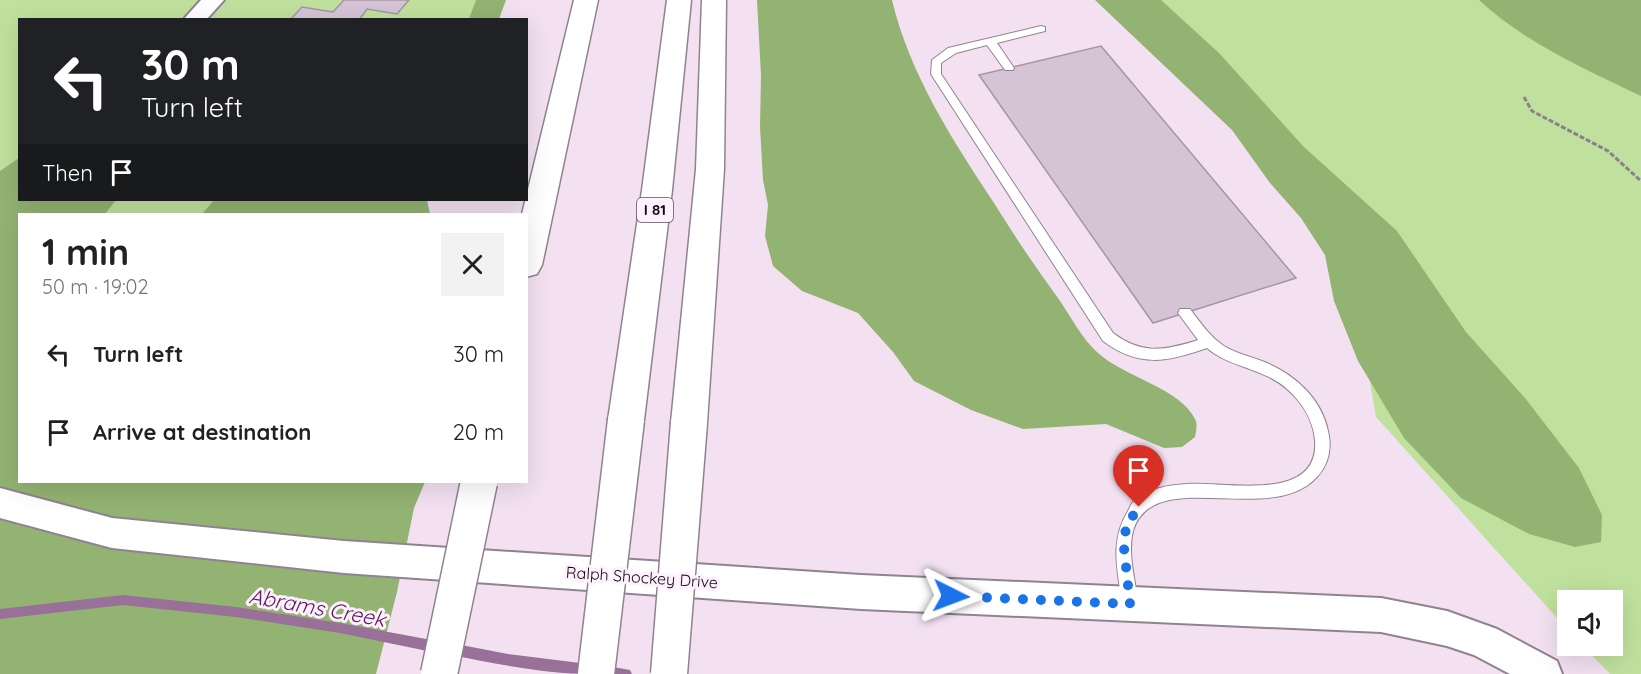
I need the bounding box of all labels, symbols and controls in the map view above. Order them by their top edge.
text: 30 m [141,38,240,91]
icon: left [42,42,120,120]
text: Turn left [141,90,243,124]
icon: arrive [105,156,138,189]
text: Then [42,159,93,187]
road number: I 81 [637,198,673,222]
text: 1 min [42,229,129,274]
button: close [441,233,504,296]
text: 50 m · 19:02 [42,274,149,299]
icon: left [42,338,75,371]
text: Turn left [93,340,183,368]
text: 30 m [453,340,504,368]
icon: arrive [42,416,75,449]
text: Arrive at destination [93,418,311,446]
text: 20 m [453,418,504,446]
pin [1113,445,1164,507]
icon: arrive [1122,454,1155,487]
street label: Ralph Shockey Drive [565,562,719,592]
position arrow [919,564,983,628]
water label: Abrams Creek [247,582,389,632]
map controls [1557,590,1623,656]
button: sound [1557,590,1623,656]

